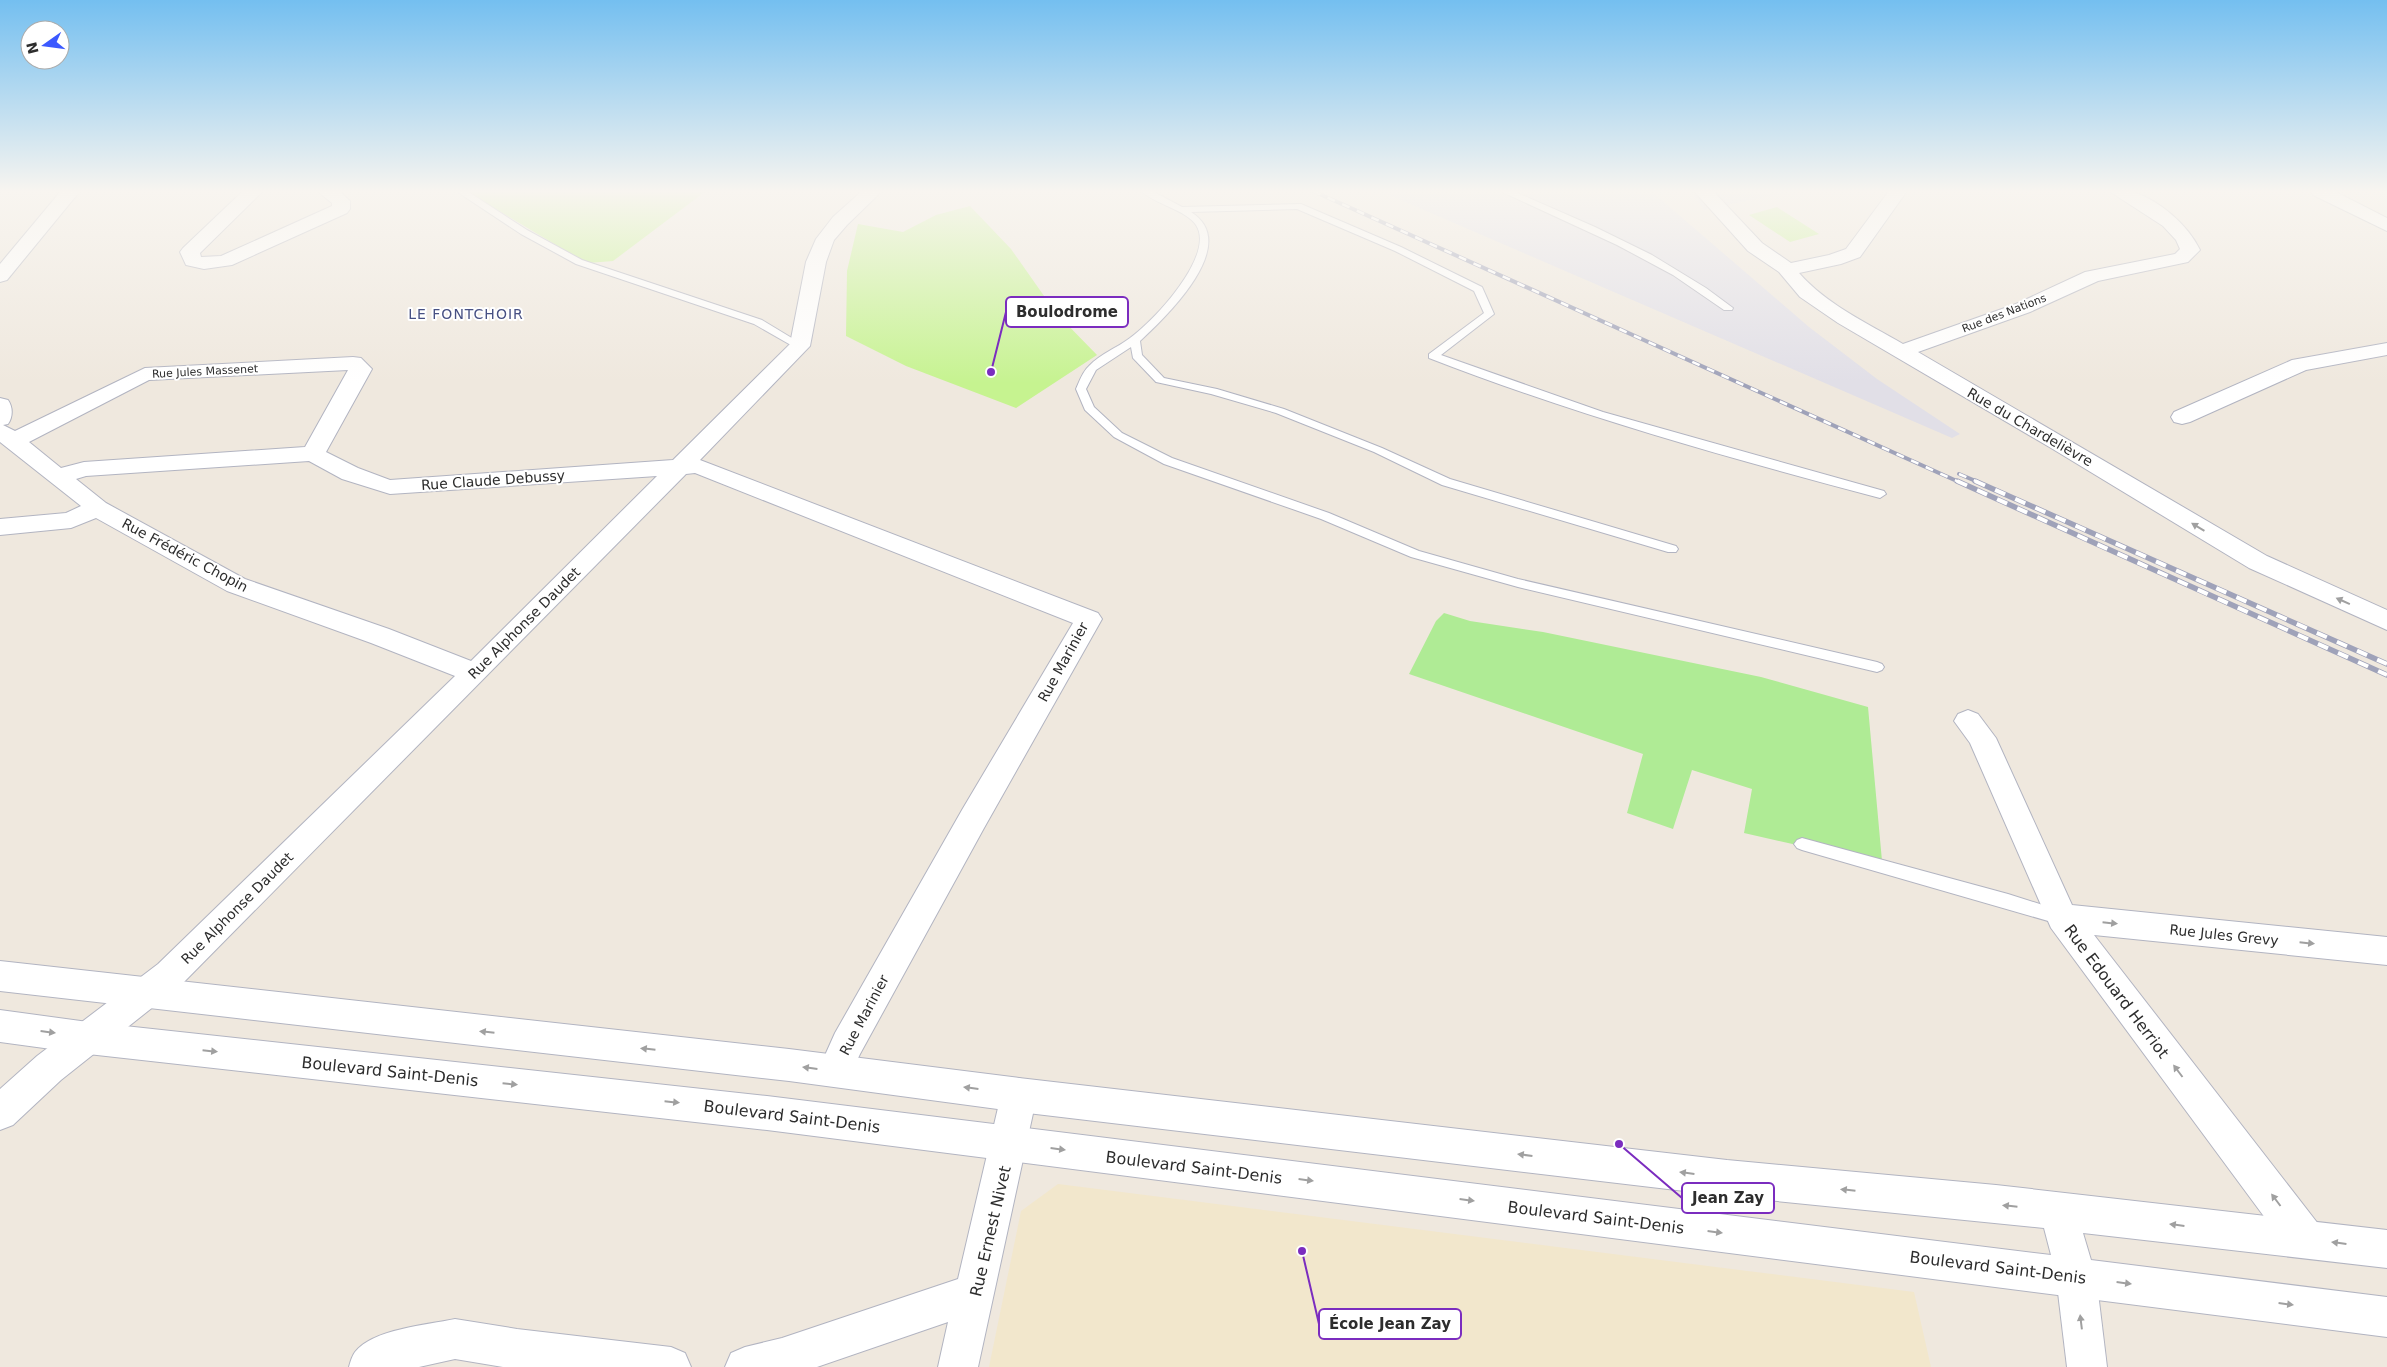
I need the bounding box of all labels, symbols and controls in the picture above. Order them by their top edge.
north arrow [20,20,70,70]
text: N [23,41,42,56]
street label: Rue des Nations [1960,291,2048,336]
callout: Boulodrome [1006,297,1128,327]
text: Boulodrome [1016,303,1118,321]
district label: LE FONTCHOIR [408,306,524,322]
street label: Rue Jules Massenet [152,362,259,381]
street label: Rue du Chardelièvre [1964,385,2096,469]
street label: Rue Claude Debussy [421,467,565,493]
street label: Rue Frédéric Chopin [119,515,251,595]
one-way arrow [2192,522,2205,531]
street label: Rue Alphonse Daudet [465,563,584,682]
one-way arrow [2335,597,2350,606]
street label: Rue Marinier [1035,619,1092,705]
street label: Rue Alphonse Daudet [178,848,297,967]
one-way arrow [2103,919,2119,927]
street label: Rue Edouard Herriot [2060,921,2173,1062]
street label: Rue Jules Grevy [2169,921,2279,949]
one-way arrow [2299,939,2315,947]
street label: Rue Marinier [836,972,892,1058]
one-way arrow [41,1028,57,1036]
one-way arrow [478,1028,494,1036]
one-way arrow [640,1045,656,1053]
one-way arrow [202,1047,218,1055]
street label: Boulevard Saint-Denis [301,1053,479,1090]
one-way arrow [801,1063,817,1071]
one-way arrow [2172,1065,2183,1078]
one-way arrow [503,1080,519,1088]
one-way arrow [962,1084,978,1092]
street label: Boulevard Saint-Denis [703,1096,881,1137]
one-way arrow [664,1098,680,1106]
one-way arrow [1050,1146,1066,1154]
street label: Boulevard Saint-Denis [1105,1147,1283,1188]
one-way arrow [1517,1151,1533,1159]
street label: Rue Ernest Nivet [966,1164,1015,1298]
one-way arrow [1678,1169,1694,1177]
one-way arrow [1298,1176,1314,1184]
callout: Jean Zay [1682,1183,1774,1213]
one-way arrow [1840,1186,1856,1194]
text: Jean Zay [1691,1189,1764,1207]
one-way arrow [2271,1194,2281,1207]
one-way arrow [1460,1196,1476,1204]
street label: Boulevard Saint-Denis [1507,1197,1685,1238]
one-way arrow [2002,1202,2018,1210]
one-way arrow [2169,1221,2185,1229]
one-way arrow [1708,1228,1724,1236]
one-way arrow [2330,1239,2346,1247]
street label: Boulevard Saint-Denis [1909,1247,2087,1288]
one-way arrow [2117,1279,2133,1287]
one-way arrow [2278,1300,2294,1308]
callout: École Jean Zay [1319,1309,1461,1339]
one-way arrow [2077,1313,2085,1329]
text: École Jean Zay [1329,1314,1451,1333]

